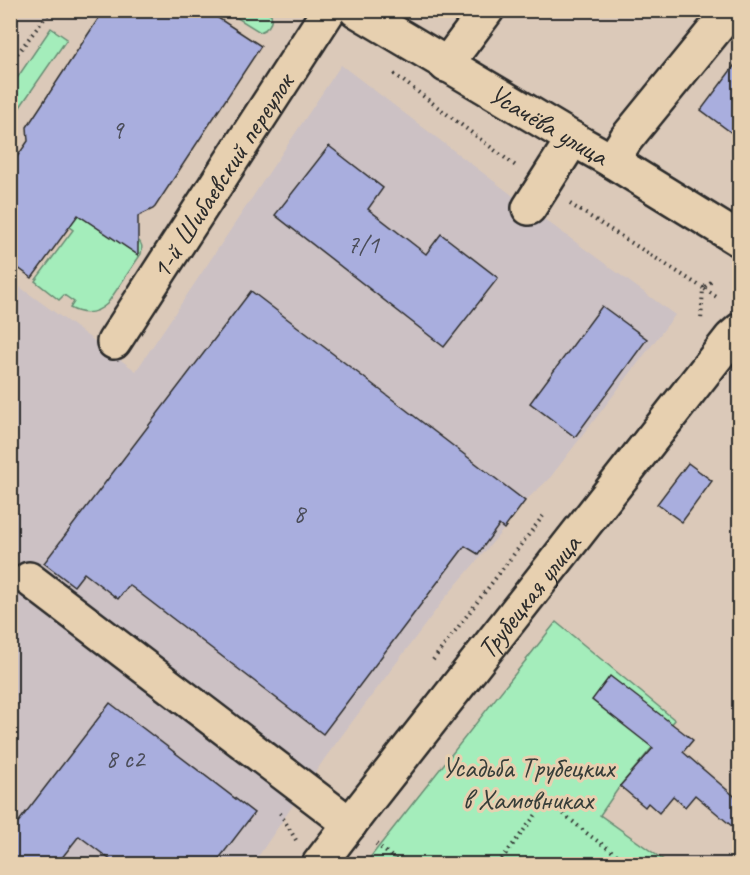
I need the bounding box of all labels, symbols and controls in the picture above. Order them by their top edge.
street label: 1-й Шибаевский переулок [142,64,302,285]
street label: Усачёва улица [483,76,616,174]
house number: 9 [111,113,125,146]
house number: 7/1 [347,228,380,261]
house number: 8 [293,497,307,530]
street label: Трубецкая улица [469,526,589,665]
house number: 8 с2 [106,742,147,775]
park label: Усадьба Трубецких в Хамовниках [442,750,617,817]

